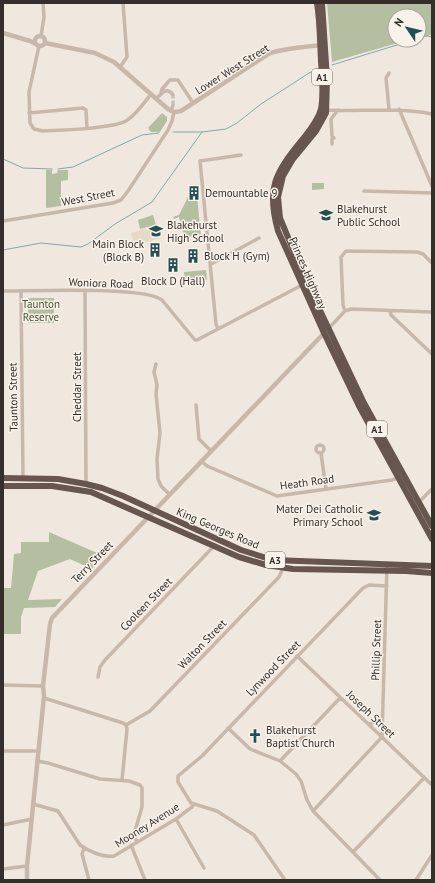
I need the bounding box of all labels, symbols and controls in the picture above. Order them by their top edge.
north arrow [387,8,427,48]
text: N [391,15,407,29]
street label: Lower West Street [192,41,272,97]
road number: A1 [312,69,332,85]
street label: West Street [60,185,116,209]
building icon: Demountable 9 [186,185,202,201]
place label: Demountable 9 [205,186,277,200]
place label: Blakehurst Public School [337,202,401,229]
school or university icon: Blakehurst Public School [318,207,334,223]
place label: Blakehurst High School [167,218,225,245]
school or university icon: Blakehurst High School [148,223,164,239]
street label: Princes Highway [286,235,330,312]
place label: Main Block (Block B) [92,237,145,264]
building icon: Main Block (Block B) [147,242,163,258]
building icon: Block H (Gym) [185,248,201,264]
place label: Block H (Gym) [204,249,270,263]
building icon: Block D (Hall) [165,257,181,273]
place label: Block D (Hall) [141,274,205,288]
street label: Woniora Road [68,275,134,291]
park label: Taunton Reserve [22,297,60,324]
street label: Cheddar Street [70,352,84,422]
street label: Taunton Street [5,362,21,432]
road number: A1 [367,421,387,437]
street label: Heath Road [279,471,335,493]
place label: Mater Dei Catholic Primary School [276,502,364,529]
street label: King Georges Road [174,504,262,552]
school or university icon: Mater Dei Catholic Primary School [366,507,382,523]
street label: Terry Street [68,538,116,586]
road number: A3 [265,552,285,568]
street label: Cooleen Street [117,574,175,634]
street label: Walton Street [175,616,229,672]
street label: Phillip Street [368,619,384,681]
street label: Lynwood Street [243,637,303,699]
street label: Joseph Street [343,687,398,741]
place label: Blakehurst Baptist Church [266,723,335,750]
church icon: Blakehurst Baptist Church [247,728,263,744]
street label: Mooney Avenue [112,799,182,850]

